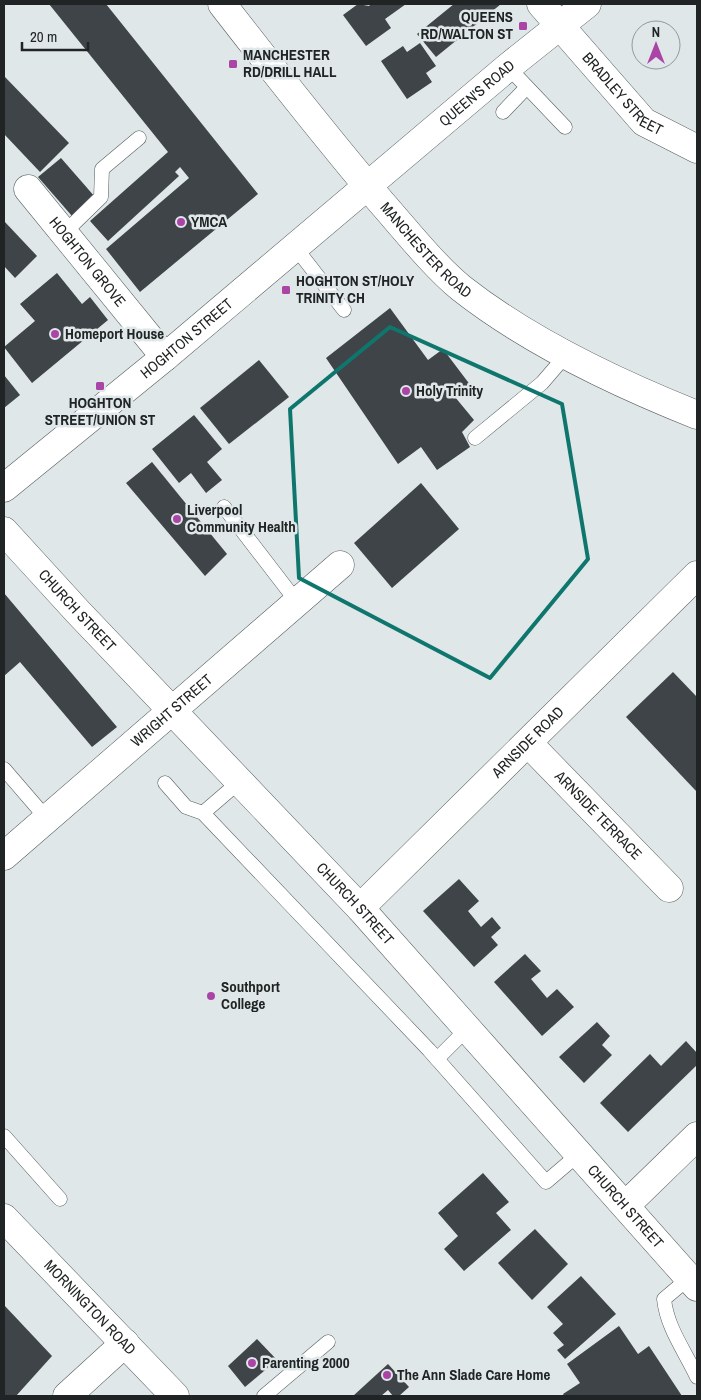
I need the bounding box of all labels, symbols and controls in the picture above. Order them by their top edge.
place label: QUEENS RD/WALTON ST [420,6,513,44]
scale bar [22,20,89,52]
marker: QUEENS RD/WALTON ST [517,20,529,32]
north arrow [631,20,681,70]
text: N [652,23,660,41]
text: 20 m [30,26,57,47]
place label: MANCHESTER RD/DRILL HALL [243,44,337,82]
street label: BRADLEY STREET [578,48,667,140]
street label: QUEEN'S ROAD [434,55,519,131]
marker: MANCHESTER RD/DRILL HALL [227,58,239,70]
street label: MANCHESTER ROAD [376,197,476,303]
place label: YMCA [191,211,227,232]
street label: HOGHTON GROVE [45,212,131,311]
marker: YMCA [175,216,187,228]
place label: HOGHTON ST/HOLY TRINITY CH [296,270,415,308]
marker: HOGHTON ST/HOLY TRINITY CH [280,284,292,296]
street label: HOGHTON STREET [136,293,237,383]
place label: Homeport House [65,323,164,344]
marker: Homeport House [49,328,61,340]
marker: HOGHTON STREET/UNION ST [94,380,106,392]
place label: Holy Trinity [416,380,483,401]
marker: Holy Trinity [400,385,412,397]
place label: HOGHTON STREET/UNION ST [45,392,156,430]
place label: Liverpool Community Health [187,499,296,537]
marker: Liverpool Community Health [171,513,183,525]
street label: CHURCH STREET [34,564,121,656]
street label: WRIGHT STREET [126,669,217,752]
street label: ARNSIDE ROAD [486,701,568,783]
street label: ARNSIDE TERRACE [550,765,647,864]
street label: CHURCH STREET [312,858,399,949]
place label: Southport College [221,976,280,1014]
marker: Southport College [205,990,217,1002]
street label: CHURCH STREET [583,1160,669,1253]
street label: MORNINGTON ROAD [40,1255,141,1359]
place label: Parenting 2000 [262,1352,350,1373]
marker: Parenting 2000 [246,1357,258,1369]
place label: The Ann Slade Care Home [397,1364,551,1385]
marker: The Ann Slade Care Home [381,1369,393,1381]

